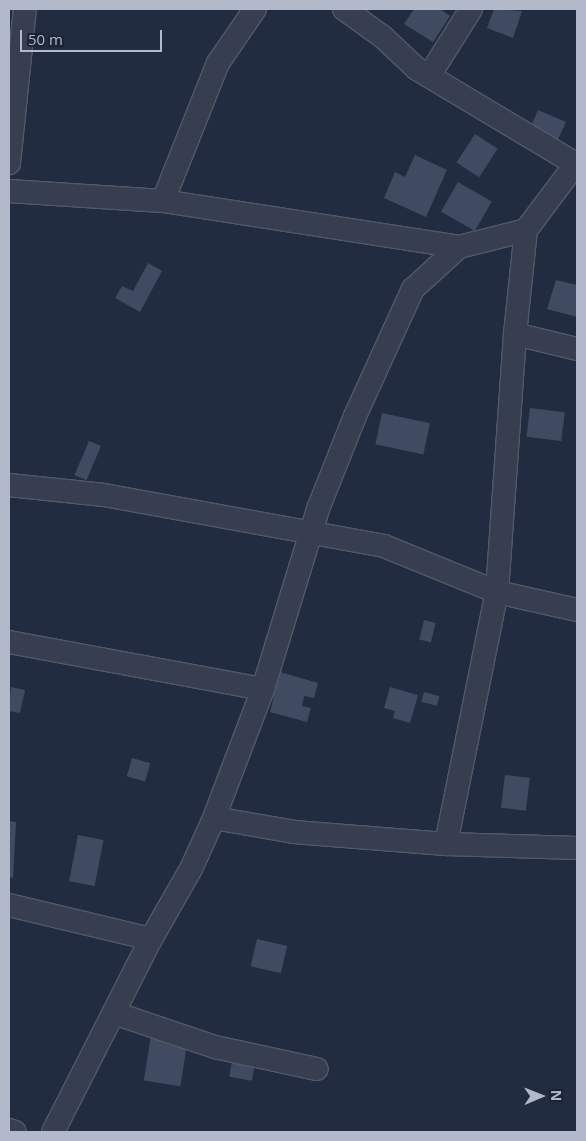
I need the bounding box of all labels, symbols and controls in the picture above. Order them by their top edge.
scale bar [22,20,165,52]
text: 50 m [28,29,63,49]
north arrow [516,1071,566,1121]
text: N [547,1090,566,1102]

